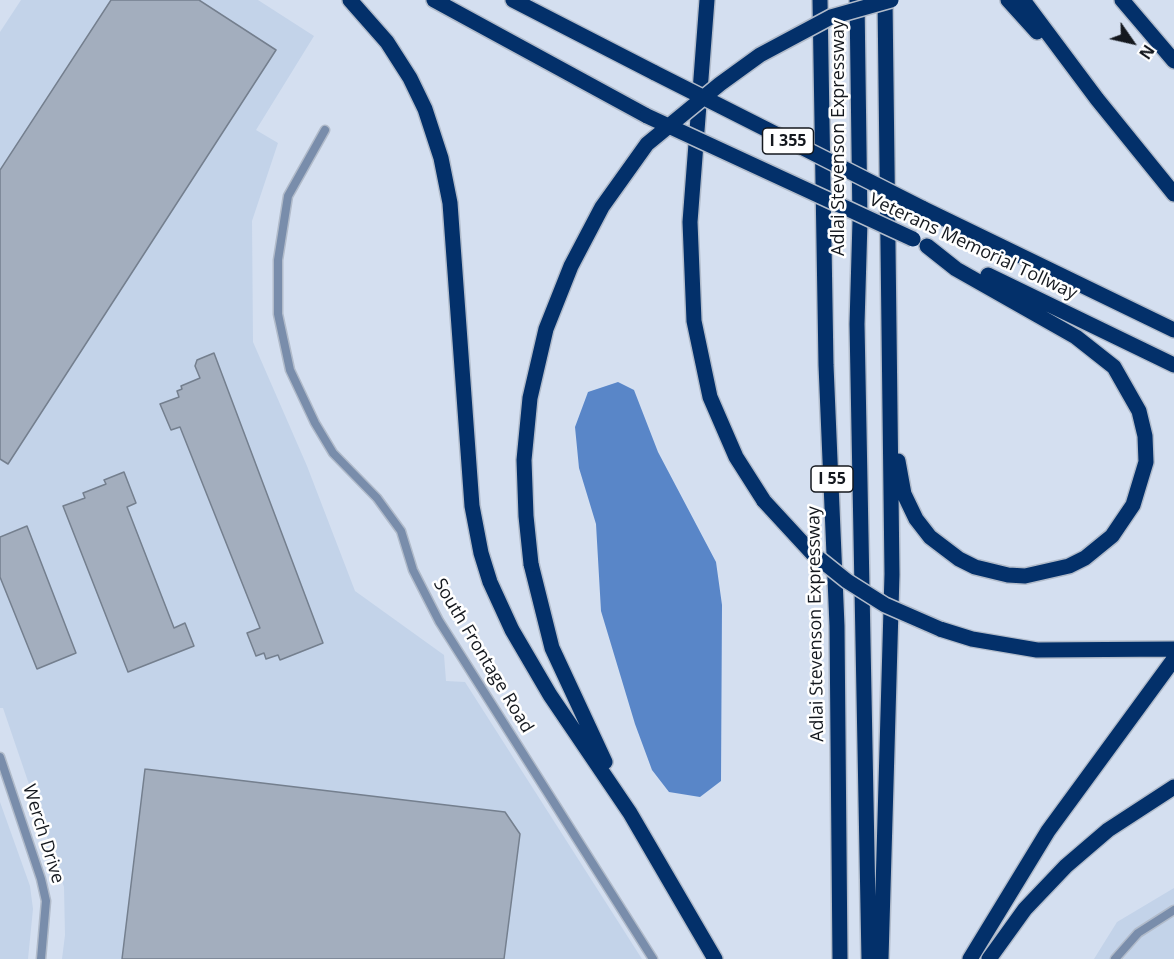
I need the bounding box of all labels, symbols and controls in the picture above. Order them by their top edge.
north arrow [1102,12,1162,72]
street label: Adlai Stevenson Expressway [828,20,850,256]
text: N [1134,41,1160,64]
road number: I 355 [762,128,814,154]
street label: Veterans Memorial Tollway [866,189,1080,305]
road number: I 55 [811,466,853,492]
street label: Adlai Stevenson Expressway [803,506,829,742]
street label: South Frontage Road [428,575,538,737]
street label: Werch Drive [18,782,68,886]

